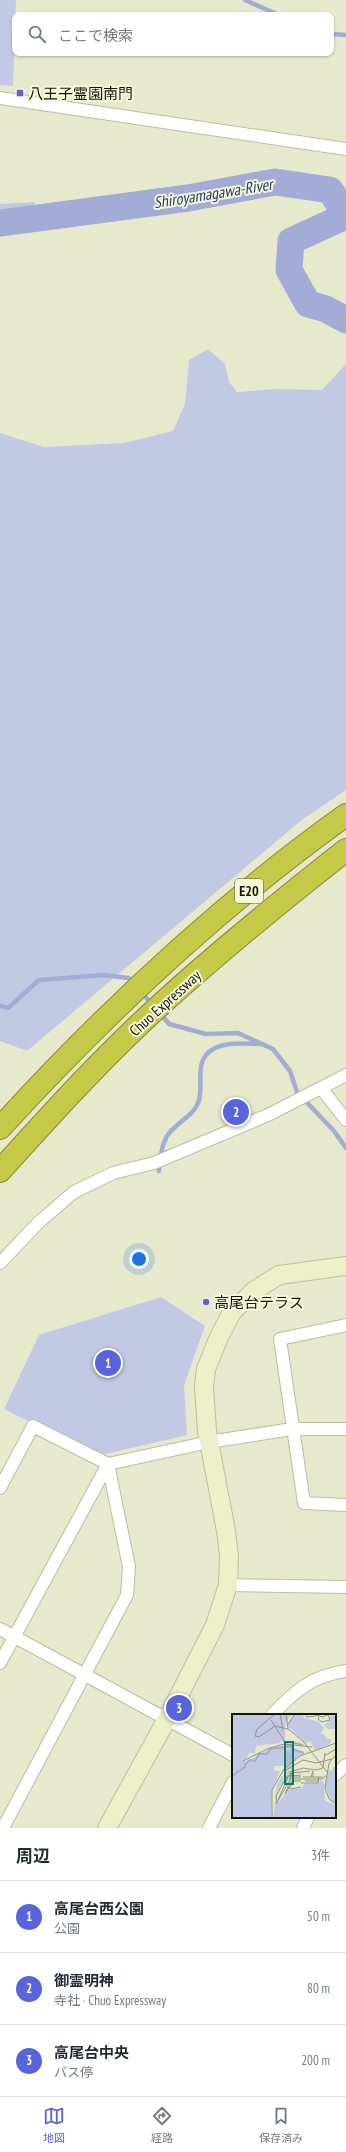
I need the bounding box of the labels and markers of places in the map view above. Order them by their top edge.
place label: 八王子霊園南門 [28,84,133,103]
marker: 八王子霊園南門 [15,88,25,98]
pin: 2 [223,1097,249,1127]
place label: 高尾台テラス [214,1293,304,1312]
marker: 高尾台テラス [201,1297,211,1307]
pin: 1 [95,1348,121,1378]
pin: 3 [166,1693,192,1723]

